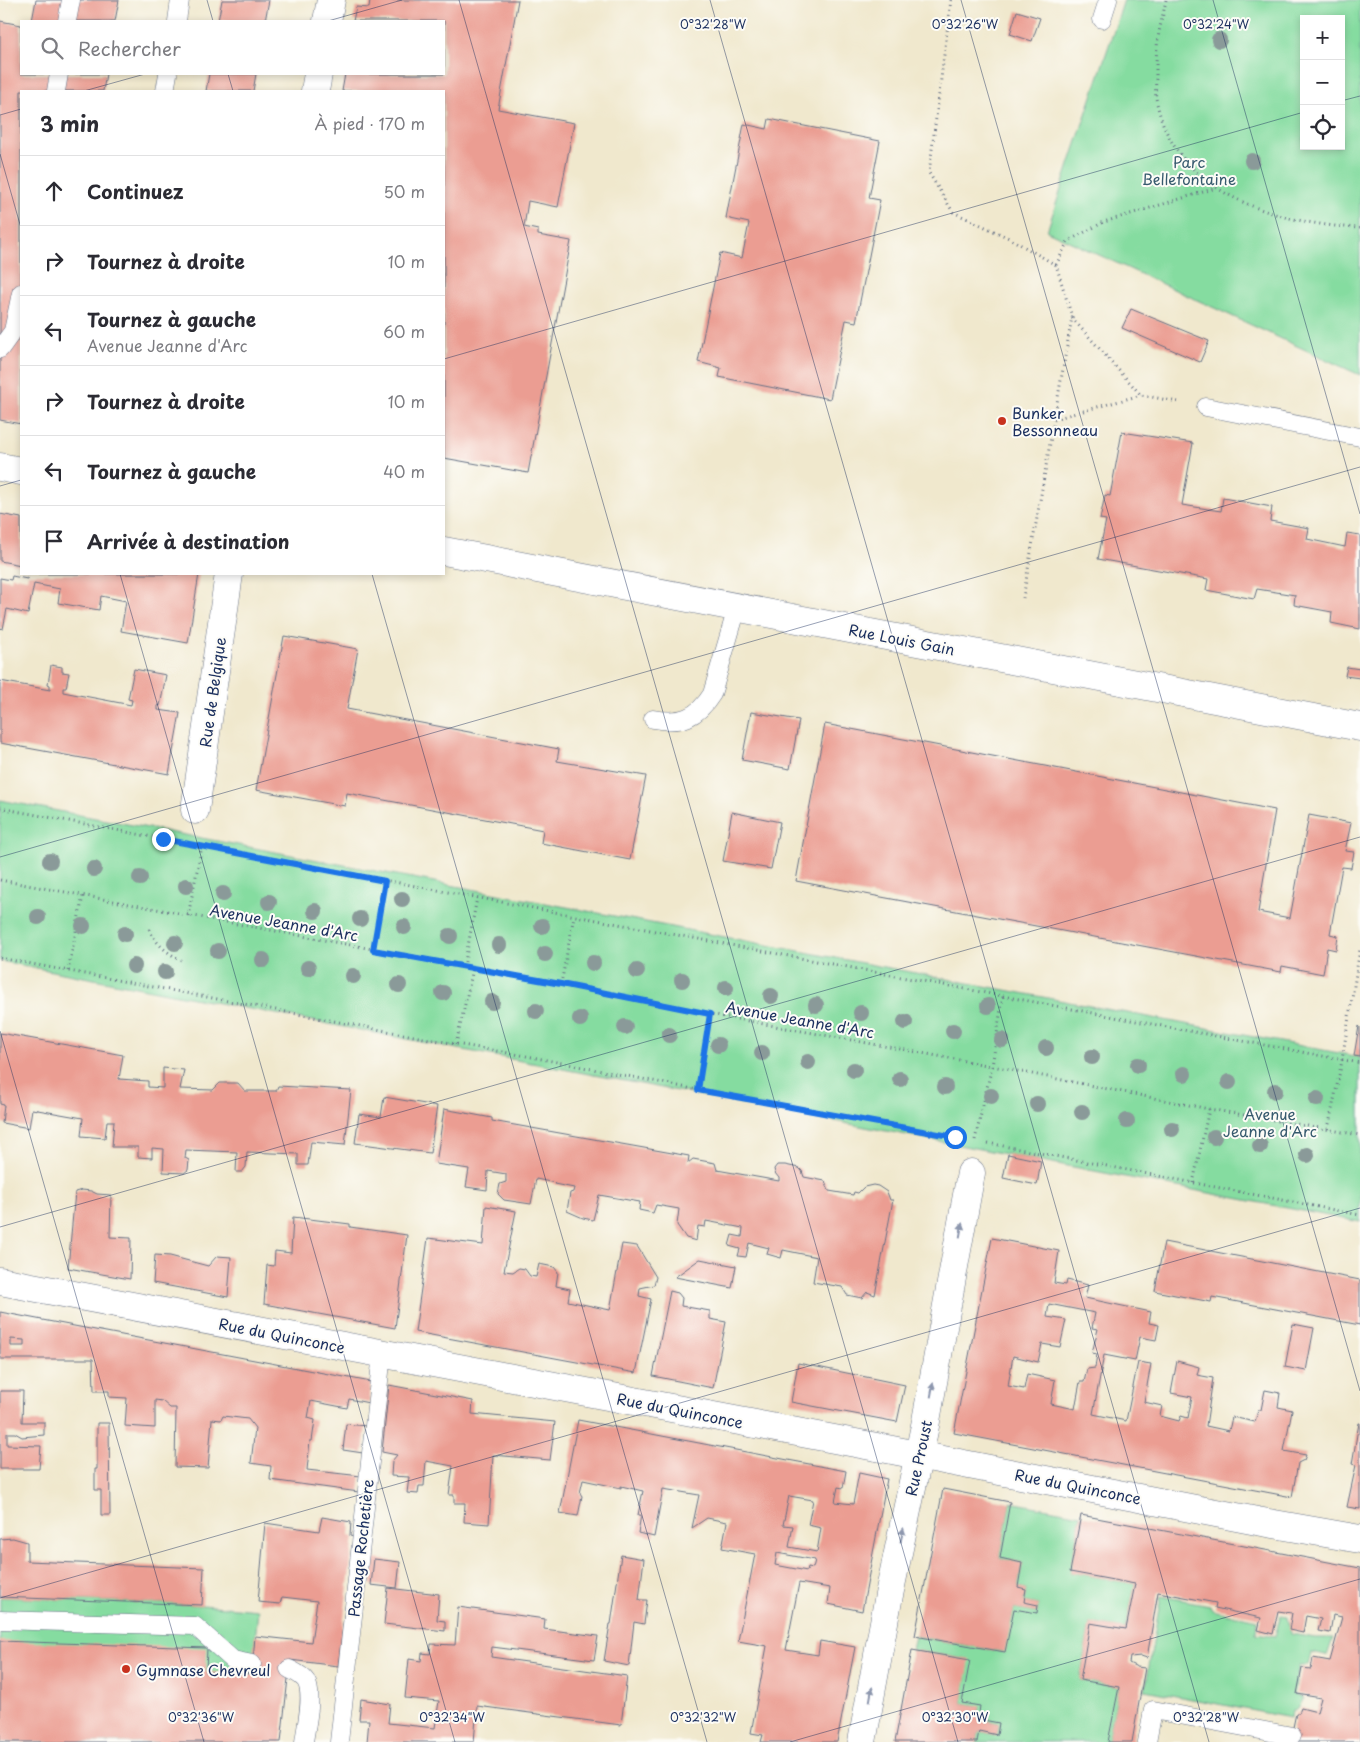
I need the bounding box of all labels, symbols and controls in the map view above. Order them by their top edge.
text: 0°32'28"W [680,15,747,33]
text: 0°32'26"W [932,15,999,33]
text: 0°32'24"W [1183,15,1250,33]
map controls [1300,15,1345,150]
button: + [1300,15,1345,60]
search box [20,20,445,75]
icon: search [38,34,66,62]
text: Rechercher [78,34,181,62]
button: − [1300,60,1345,105]
button: locate [1300,105,1345,150]
text: 3 min [40,107,99,139]
text: À pied · 170 m [315,111,425,135]
park label: Parc Bellefontaine [1142,150,1236,190]
icon: ahead [40,177,68,205]
text: Continuez [87,177,184,205]
text: 50 m [384,179,425,203]
icon: right [40,247,68,275]
text: Tournez à droite [87,247,245,275]
text: 10 m [388,249,425,273]
text: Tournez à gauche [87,305,256,333]
icon: left [40,317,68,345]
text: 60 m [383,319,425,343]
text: Avenue Jeanne d'Arc [87,333,247,357]
icon: right [40,387,68,415]
text: Tournez à droite [87,387,245,415]
text: 10 m [388,389,425,413]
place label: Bunker Bessonneau [1012,401,1098,441]
marker: Bunker Bessonneau [996,415,1008,427]
icon: left [40,457,68,485]
text: Tournez à gauche [87,457,256,485]
text: 40 m [383,459,425,483]
icon: arrive [40,527,68,555]
text: Arrivée à destination [87,527,290,555]
street label: Rue Louis Gain [847,617,957,661]
street label: Rue de Belgique [193,635,231,749]
route end [152,828,175,851]
street label: Avenue Jeanne d'Arc [208,898,360,946]
street label: Avenue Jeanne d'Arc [724,995,876,1043]
park label: Avenue Jeanne d'Arc [1223,1102,1317,1142]
route start [944,1126,967,1149]
one-way arrow [957,1221,965,1237]
street label: Rue du Quinconce [217,1311,347,1359]
one-way arrow [928,1381,936,1397]
street label: Rue du Quinconce [615,1386,745,1434]
street label: Rue Proust [899,1418,937,1498]
street label: Rue du Quinconce [1013,1462,1143,1510]
street label: Passage Rochetière [341,1478,379,1618]
one-way arrow [898,1527,906,1542]
place label: Gymnase Chevreul [136,1658,270,1681]
marker: Gymnase Chevreul [120,1663,132,1675]
one-way arrow [868,1686,876,1702]
text: 0°32'36"W [168,1708,235,1726]
text: 0°32'34"W [419,1708,486,1726]
text: 0°32'32"W [670,1708,737,1726]
text: 0°32'30"W [922,1708,989,1726]
text: 0°32'28"W [1173,1708,1240,1726]

